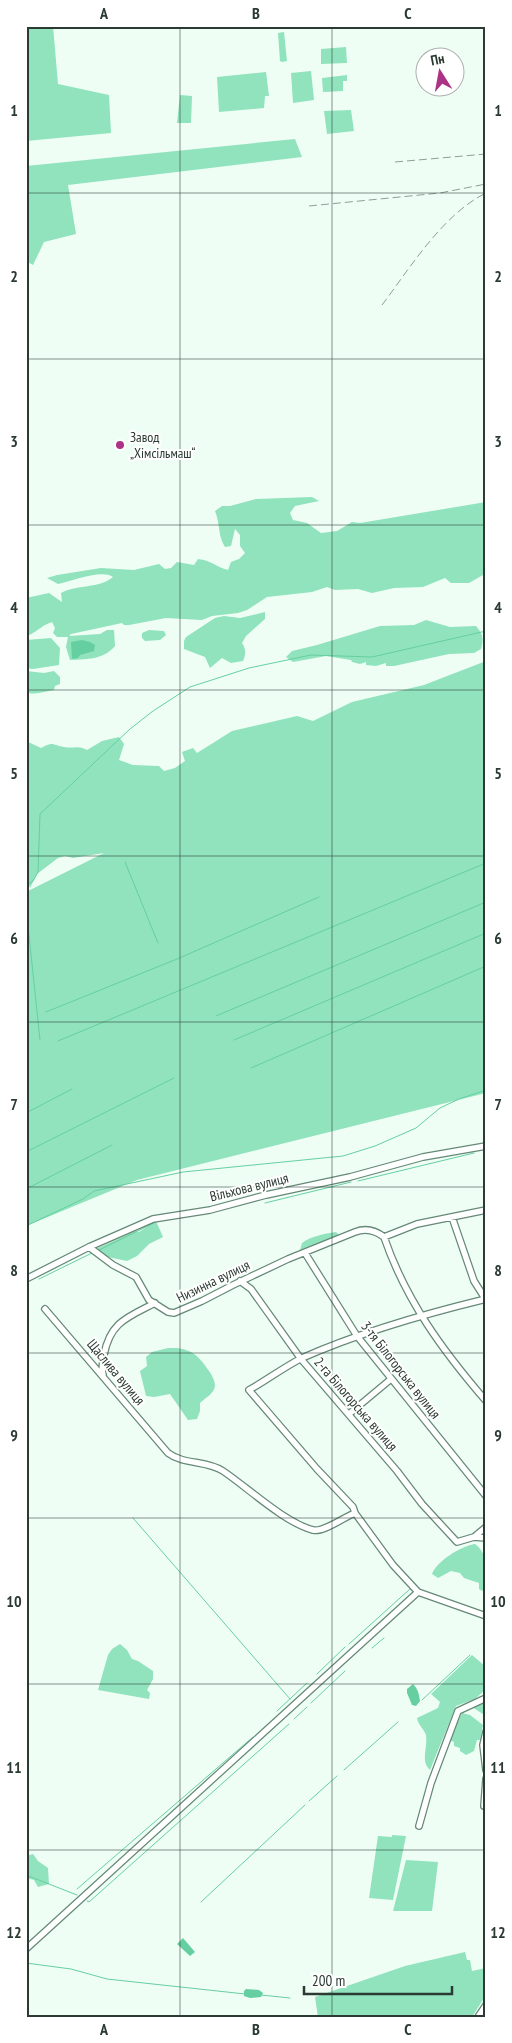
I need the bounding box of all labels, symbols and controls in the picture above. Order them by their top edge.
text: A [99,3,109,23]
text: B [252,3,260,23]
text: C [404,3,412,23]
north arrow [414,48,464,98]
text: Пн [429,49,446,69]
text: 1 [10,100,18,120]
text: 1 [494,100,502,120]
text: 2 [10,266,18,286]
text: 2 [494,266,502,286]
place label: Завод „Хімсільмаш“ [130,428,196,462]
text: 3 [10,431,18,451]
text: 3 [494,431,502,451]
marker: Завод „Хімсільмаш“ [114,439,126,451]
text: 4 [10,597,18,617]
text: 4 [494,597,502,617]
text: 5 [10,763,18,783]
text: 5 [494,763,502,783]
text: 6 [10,928,18,948]
text: 6 [494,928,502,948]
text: 7 [10,1094,18,1114]
text: 7 [494,1094,502,1114]
street label: Вільхова вулиця [208,1169,290,1205]
street label: Низинна вулиця [173,1255,253,1307]
text: 8 [10,1260,18,1280]
text: 8 [494,1260,502,1280]
street label: 3-тя Білогорська вулиця [357,1318,445,1422]
street label: Щаслива вулиця [83,1335,149,1409]
street label: 2-га Білогорська вулиця [310,1353,402,1455]
text: 9 [10,1425,18,1445]
text: 9 [494,1425,502,1445]
text: 10 [6,1591,22,1611]
text: 10 [490,1591,506,1611]
text: 11 [6,1757,22,1777]
text: 11 [490,1757,506,1777]
text: 12 [6,1922,22,1942]
text: 12 [490,1922,506,1942]
scale bar [304,1963,452,1995]
text: 200 m [312,1971,345,1990]
text: A [99,2019,109,2039]
text: B [252,2019,260,2039]
text: C [404,2019,412,2039]

